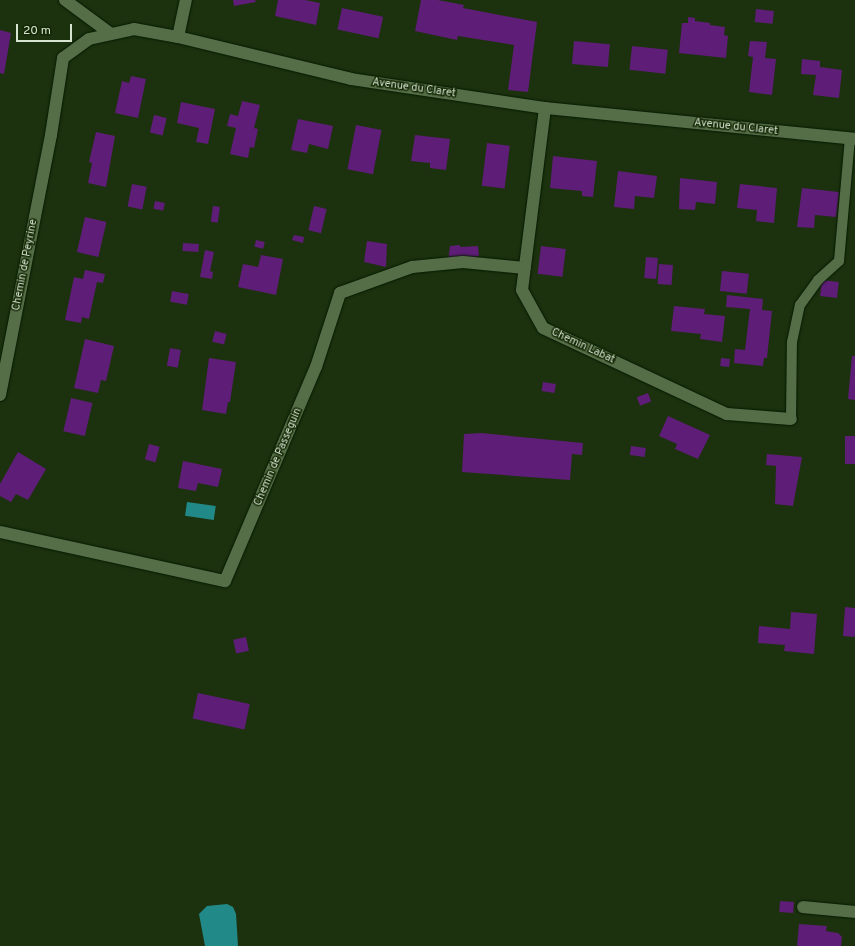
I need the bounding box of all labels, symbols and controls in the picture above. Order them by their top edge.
scale bar [18,16,74,42]
text: 20 m [23,23,51,39]
street label: Avenue du Claret [371,76,457,100]
street label: Avenue du Claret [693,116,779,138]
street label: Chemin de Peyrine [10,218,40,312]
street label: Chemin Labat [549,326,617,366]
street label: Chemin de Passeguin [251,406,305,508]

